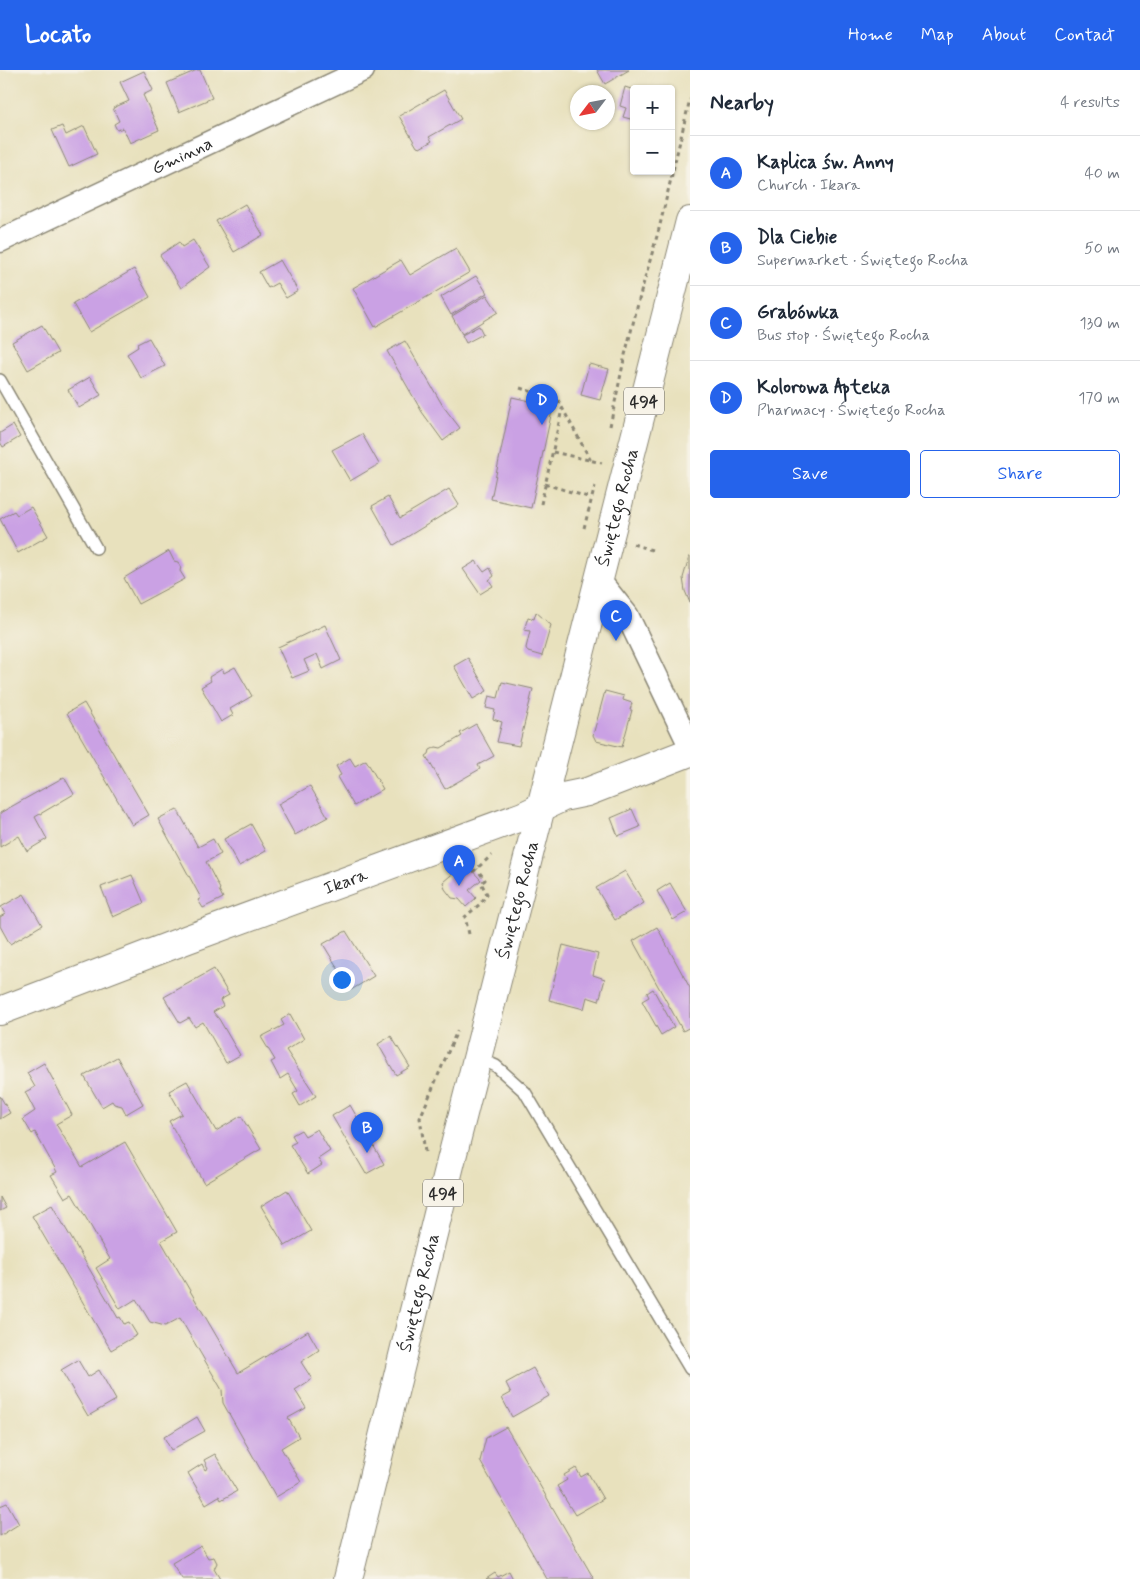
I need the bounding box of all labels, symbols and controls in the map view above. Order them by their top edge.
text: Locato [25,20,91,51]
text: Home [848,23,893,47]
text: Map [921,23,954,47]
text: About [982,23,1026,47]
text: Contact [1054,23,1115,47]
north arrow [570,85,615,130]
map controls [630,85,675,175]
button: + [630,85,675,130]
text: Nearby [710,89,774,117]
text: 4 results [1060,92,1120,113]
button: − [630,130,675,175]
street label: Gminna [148,132,217,181]
text: Kaplica św. Anny [757,150,894,175]
text: A [721,163,731,184]
text: 40 m [1084,163,1120,184]
text: Church · Ikara [757,175,860,196]
text: Dla Ciebie [757,225,837,250]
text: B [721,238,731,259]
text: 50 m [1084,238,1120,259]
text: Supermarket · Świętego Rocha [757,250,968,271]
text: Grabówka [757,300,839,325]
text: C [720,313,732,334]
text: 130 m [1079,313,1120,334]
text: Bus stop · Świętego Rocha [757,325,930,346]
text: Kolorowa Apteka [757,375,890,400]
pin: D [526,384,558,425]
road number: 494 [624,388,664,414]
text: D [720,388,732,409]
text: 170 m [1078,388,1120,409]
text: Pharmacy · Świętego Rocha [757,400,946,421]
street label: Świętego Rocha [592,446,645,569]
button: Save [710,450,910,498]
button: Share [920,450,1120,498]
pin: C [600,600,632,641]
street label: Świętego Rocha [492,838,545,962]
pin: A [443,845,475,886]
street label: Ikara [320,863,371,901]
your location [329,967,355,993]
pin: B [351,1112,383,1153]
road number: 494 [423,1180,463,1206]
street label: Świętego Rocha [393,1231,446,1355]

